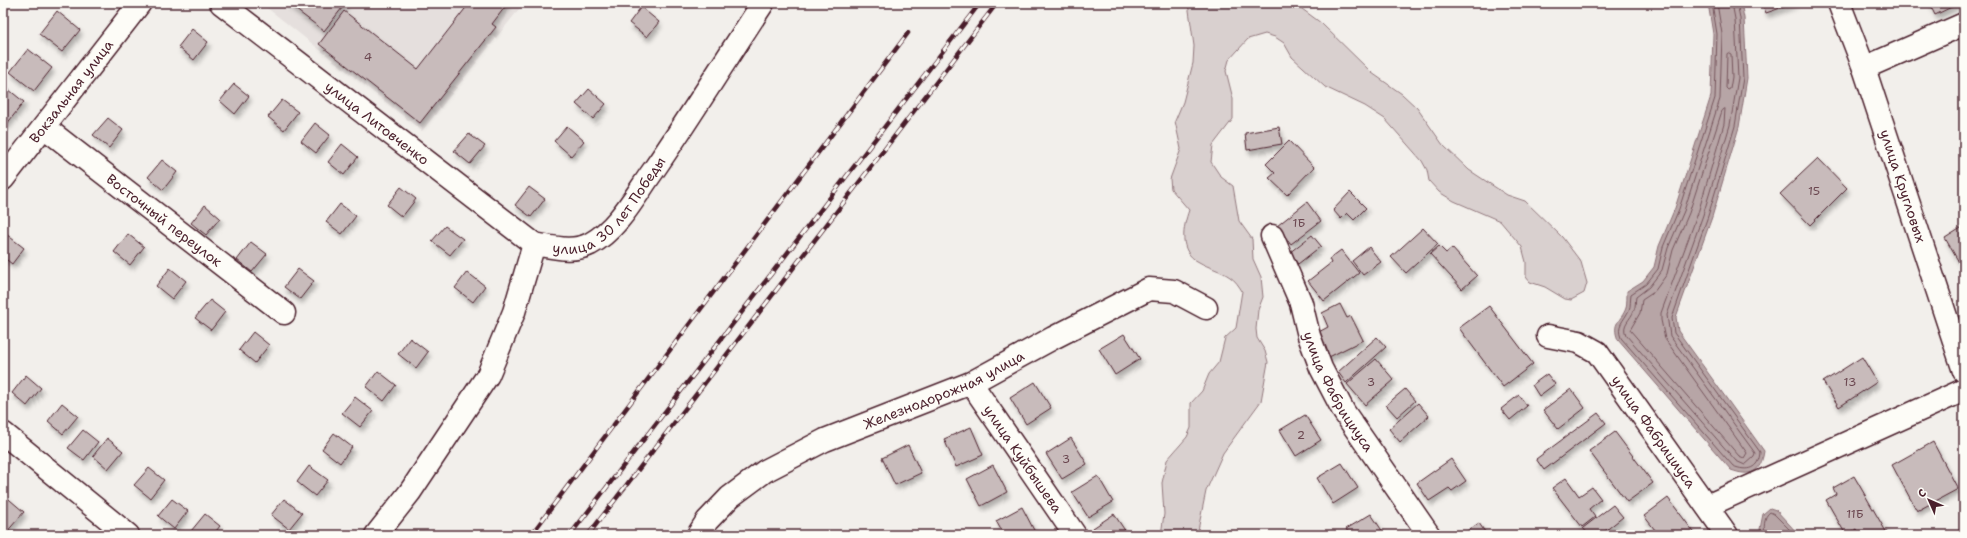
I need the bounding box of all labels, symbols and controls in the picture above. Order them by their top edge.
street label: Вокзальная улица [25,36,117,147]
house number: 4 [364,49,372,65]
street label: улица Литовченко [321,77,433,169]
street label: улица Кругловых [1876,127,1930,245]
street label: улица 30 лет Победы [552,153,669,258]
street label: Восточный переулок [103,170,226,271]
house number: 15 [1808,183,1820,199]
house number: 1Б [1293,215,1306,231]
street label: улица Фабрициуса [1299,330,1378,456]
street label: Железнодорожная улица [861,346,1028,433]
street label: улица Фабрициуса [1607,372,1700,492]
house number: 3 [1367,374,1375,390]
house number: 13 [1844,374,1856,390]
street label: улица Куйбышева [980,401,1067,517]
house number: 2 [1297,427,1305,443]
house number: 3 [1062,451,1070,467]
north arrow [1909,480,1949,520]
text: С [1915,485,1930,501]
house number: 11Б [1846,506,1864,522]

